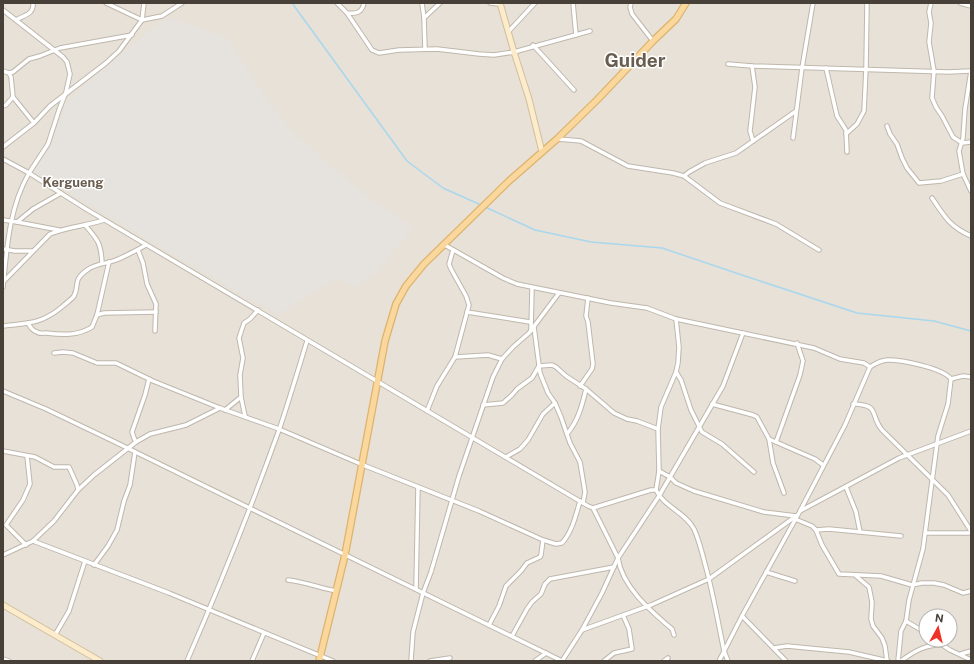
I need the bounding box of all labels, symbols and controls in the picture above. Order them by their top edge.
district label: Guider [604,49,666,71]
district label: Kergueng [43,175,103,190]
north arrow [918,608,958,648]
text: N [934,612,944,625]

